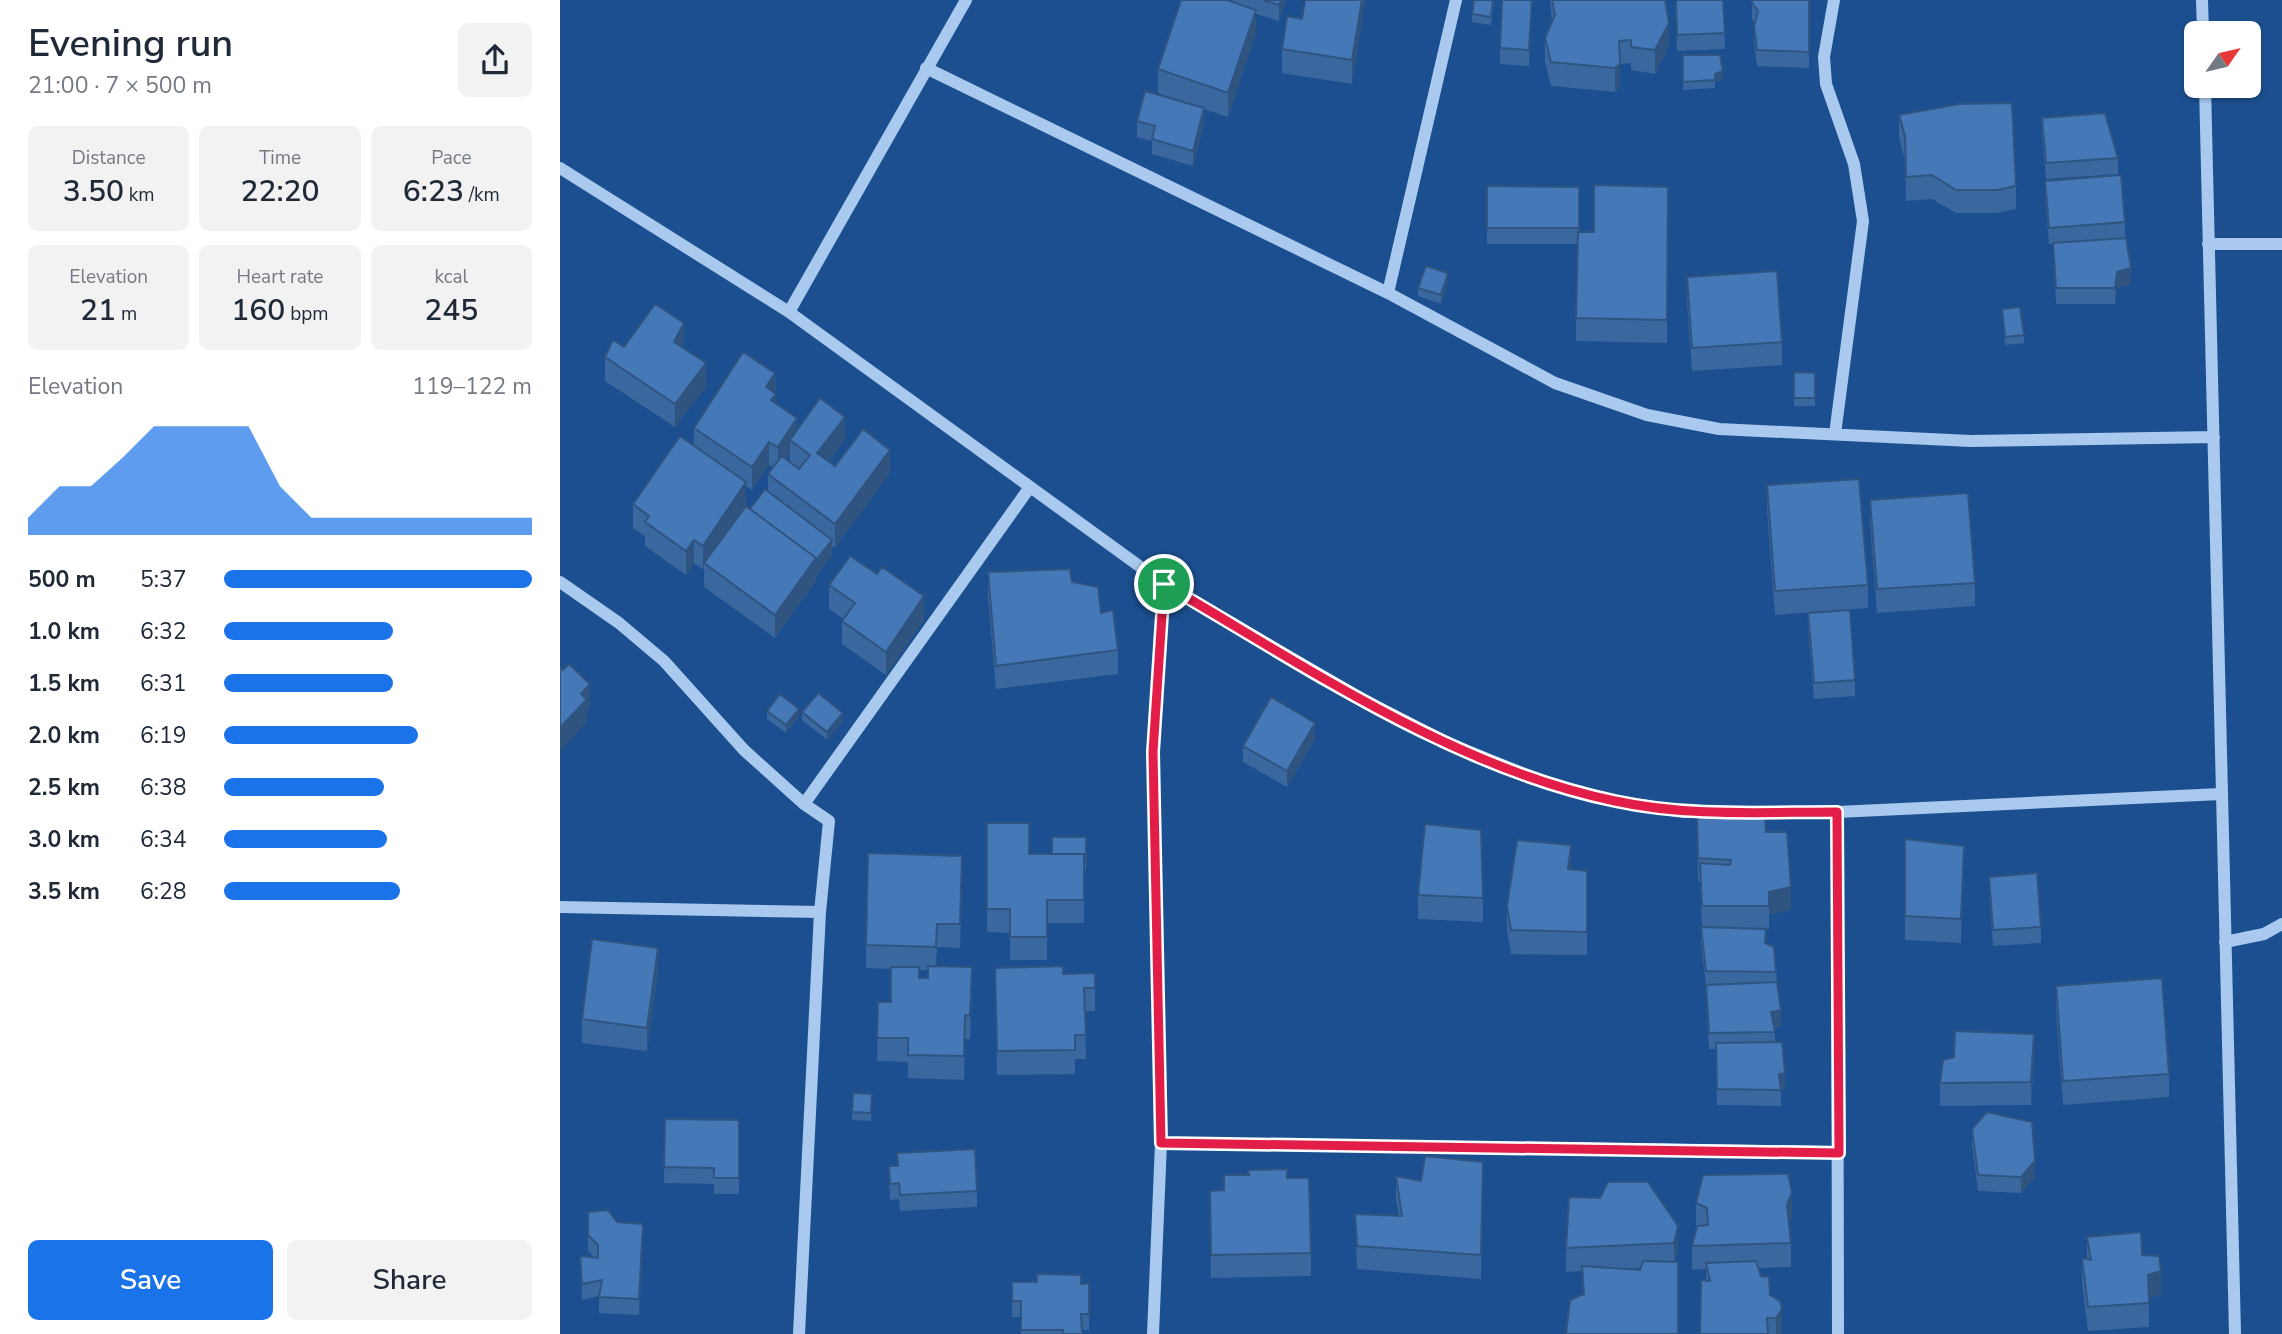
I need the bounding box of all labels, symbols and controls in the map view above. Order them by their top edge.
text: Evening run [28,18,233,69]
north arrow [2184,21,2261,98]
map controls [2184,21,2261,98]
button: share [458,23,532,97]
text: 21:00 · 7 × 500 m [28,70,212,101]
text: Distance [72,145,146,171]
text: Time [259,145,301,171]
text: Pace [431,145,472,171]
text: 3.50 [63,171,124,212]
text: 22:20 [240,171,320,212]
text: 6:23 [403,171,464,212]
text: km [124,182,155,208]
text: /km [464,182,500,208]
text: Elevation [69,264,148,290]
text: Heart rate [237,264,323,290]
text: kcal [434,264,468,290]
text: 21 [80,290,116,331]
text: 160 [231,290,285,331]
text: 245 [424,290,478,331]
text: m [116,301,137,327]
text: bpm [285,301,329,327]
text: Elevation [28,371,123,402]
text: 119–122 m [412,371,532,402]
pin [1134,554,1194,614]
text: 500 m [28,564,96,595]
text: 5:37 [140,564,187,595]
icon: arrive [1145,565,1183,603]
text: 1.0 km [28,616,100,647]
text: 6:32 [140,616,187,647]
text: 1.5 km [28,668,100,699]
text: 6:31 [140,668,187,699]
text: 2.0 km [28,720,100,751]
text: 6:19 [140,720,187,751]
text: 2.5 km [28,772,100,803]
text: 6:38 [140,772,187,803]
text: 3.0 km [28,824,100,855]
text: 6:34 [140,824,187,855]
text: 3.5 km [28,876,100,907]
text: 6:28 [140,876,187,907]
button: Save [28,1240,273,1320]
button: Share [287,1240,532,1320]

